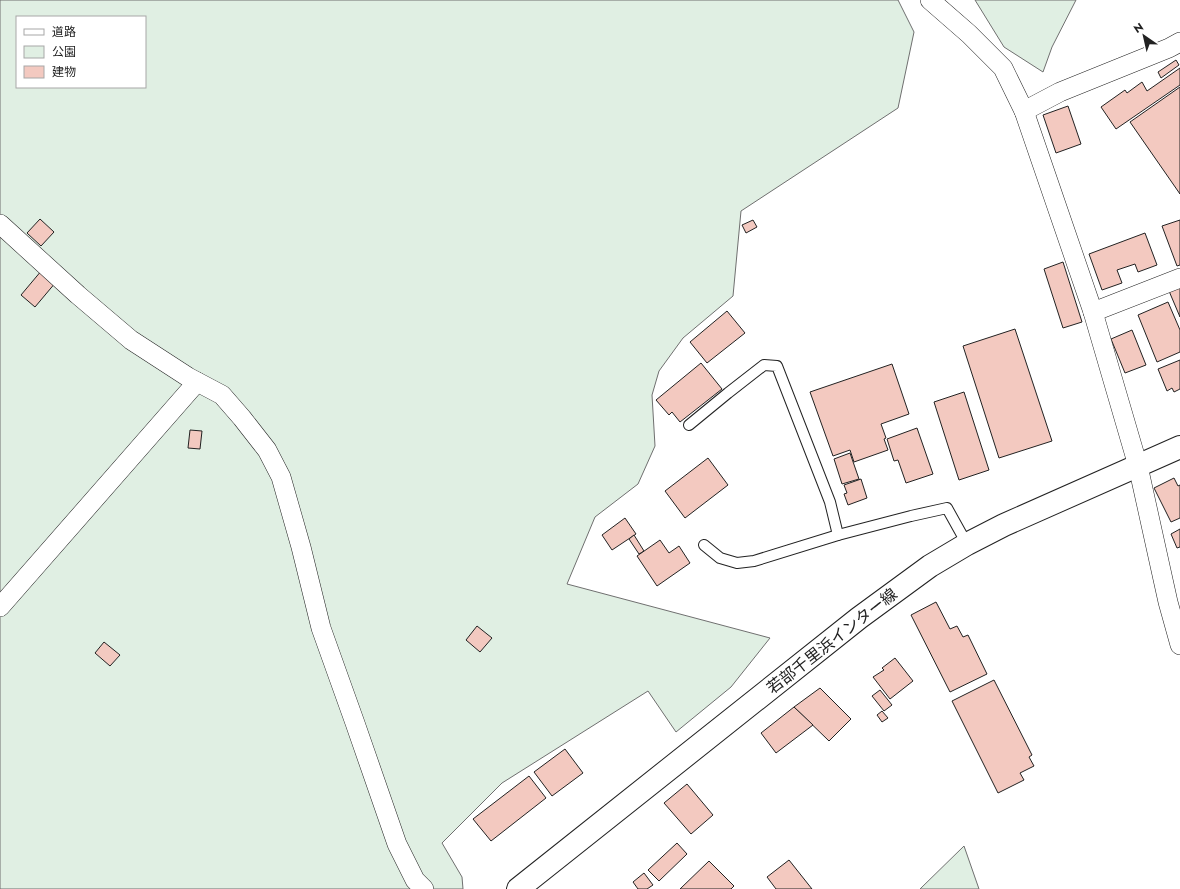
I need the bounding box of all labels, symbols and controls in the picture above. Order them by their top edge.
legend [16,16,146,88]
north arrow [1124,16,1164,56]
text: N [1130,19,1147,37]
text: 道路 [52,23,76,41]
text: 公園 [52,43,76,61]
text: 建物 [52,63,76,81]
street label: 若部千里浜インター線 [762,583,902,699]

